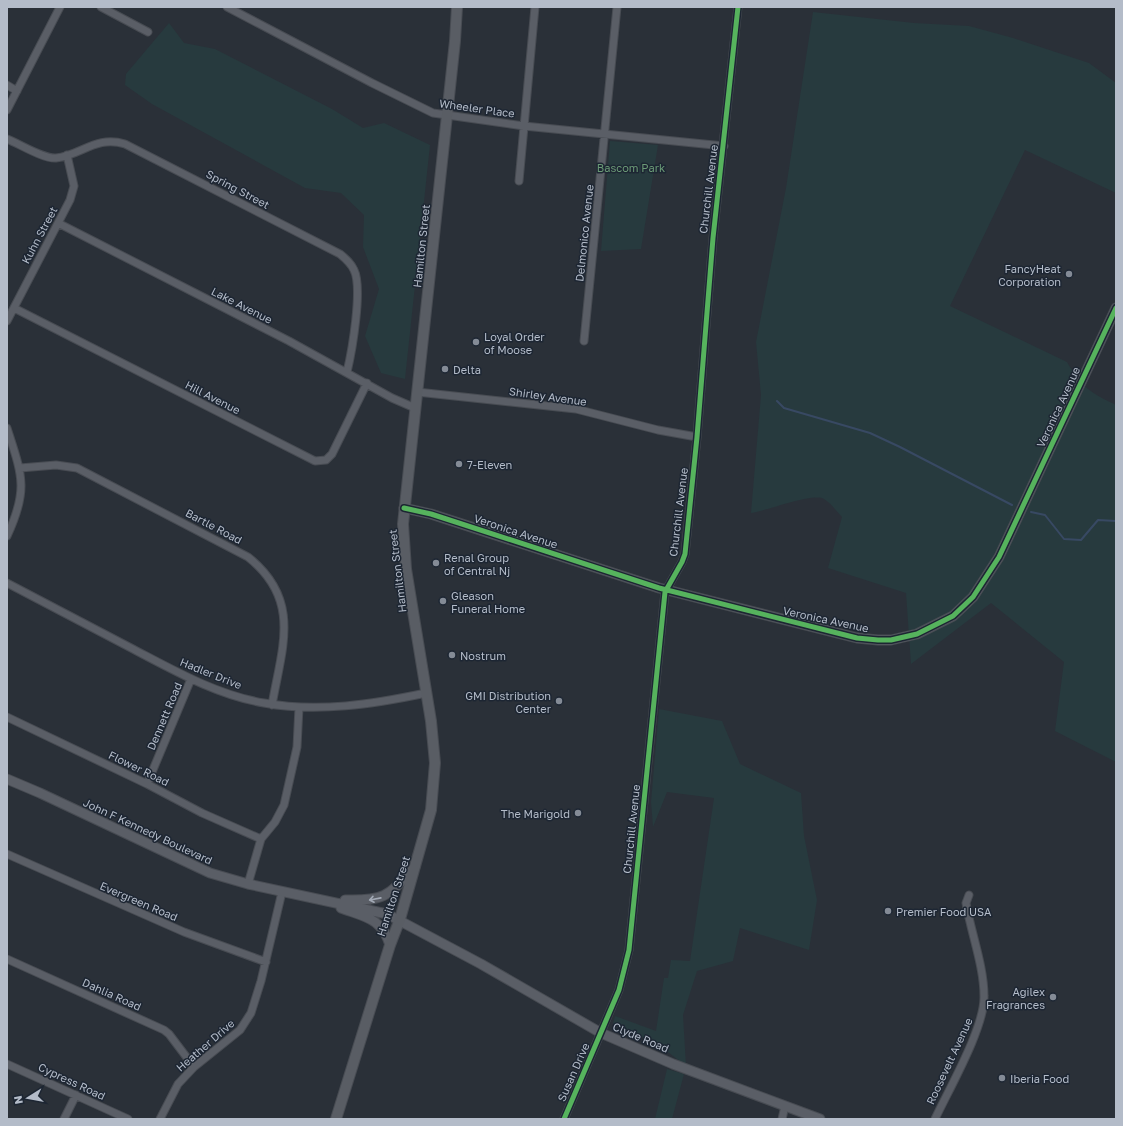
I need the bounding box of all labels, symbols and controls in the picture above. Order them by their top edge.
street label: Wheeler Place [438,96,516,120]
street label: Churchill Avenue [696,144,720,234]
park label: Bascom Park [597,161,665,174]
street label: Spring Street [204,167,272,211]
street label: Delmonico Avenue [572,184,596,282]
street label: Kuhn Street [19,204,59,266]
street label: Hamilton Street [410,204,432,288]
place label: FancyHeat Corporation [998,262,1061,288]
marker: FancyHeat Corporation [1064,269,1074,279]
street label: Lake Avenue [209,284,275,326]
place label: Loyal Order of Moose [484,330,545,356]
marker: Loyal Order of Moose [471,337,481,347]
place label: Delta [453,363,481,376]
marker: Delta [440,364,450,374]
street label: Veronica Avenue [1034,365,1082,449]
street label: Hill Avenue [183,378,243,416]
street label: Shirley Avenue [508,384,588,408]
place label: 7-Eleven [467,458,512,471]
marker: 7-Eleven [454,459,464,469]
street label: Churchill Avenue [666,467,690,557]
street label: Bartle Road [184,506,244,546]
street label: Veronica Avenue [472,511,560,551]
street label: Hamilton Street [385,529,409,613]
place label: Renal Group of Central Nj [444,551,510,577]
marker: Renal Group of Central Nj [431,558,441,568]
place label: Gleason Funeral Home [451,589,525,615]
marker: Gleason Funeral Home [438,596,448,606]
street label: Veronica Avenue [782,604,870,634]
place label: Nostrum [460,649,506,662]
marker: Nostrum [447,650,457,660]
street label: Hadler Drive [178,655,244,691]
street label: Dennett Road [144,680,184,752]
place label: GMI Distribution Center [465,689,552,715]
marker: GMI Distribution Center [554,696,564,706]
street label: Flower Road [107,748,171,788]
street label: Churchill Avenue [620,784,642,874]
street label: John F Kennedy Boulevard [81,795,215,867]
place label: The Marigold [501,807,570,820]
marker: The Marigold [573,808,583,818]
street label: Hamilton Street [374,854,412,938]
street label: Evergreen Road [98,879,180,923]
one-way arrow [368,895,381,903]
place label: Premier Food USA [896,905,992,918]
marker: Premier Food USA [883,906,893,916]
street label: Dahlia Road [81,975,143,1013]
place label: Agilex Fragrances [986,985,1045,1011]
marker: Agilex Fragrances [1048,992,1058,1002]
street label: Heather Drive [173,1016,237,1074]
street label: Roosevelt Avenue [923,1016,975,1106]
street label: Clyde Road [611,1019,671,1055]
street label: Susan Drive [554,1041,592,1103]
street label: Cypress Road [36,1060,108,1102]
place label: Iberia Food [1010,1072,1069,1085]
marker: Iberia Food [997,1073,1007,1083]
north arrow [8,1078,48,1118]
text: N [11,1095,25,1105]

